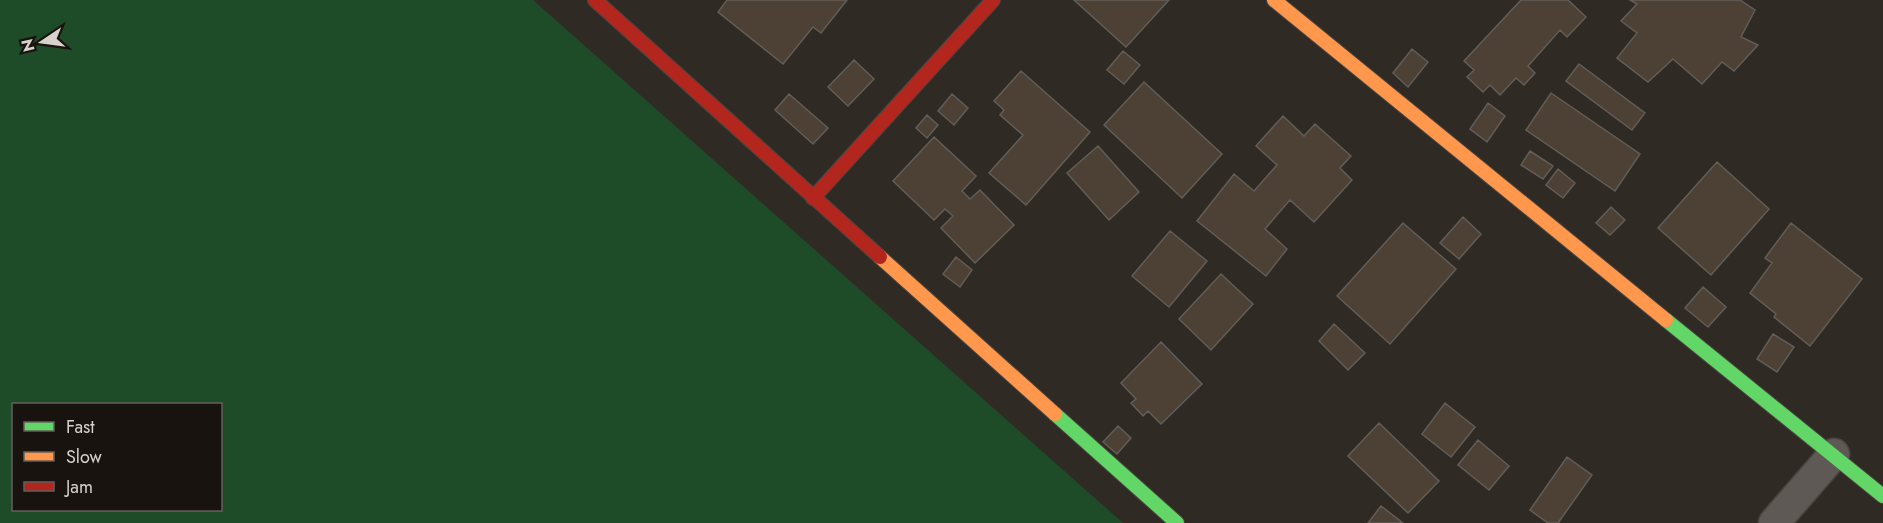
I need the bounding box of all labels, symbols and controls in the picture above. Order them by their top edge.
north arrow [12,12,72,72]
text: N [15,36,41,54]
legend [12,403,222,511]
text: Fast [66,414,95,440]
text: Slow [66,444,103,470]
text: Jam [64,474,93,500]

